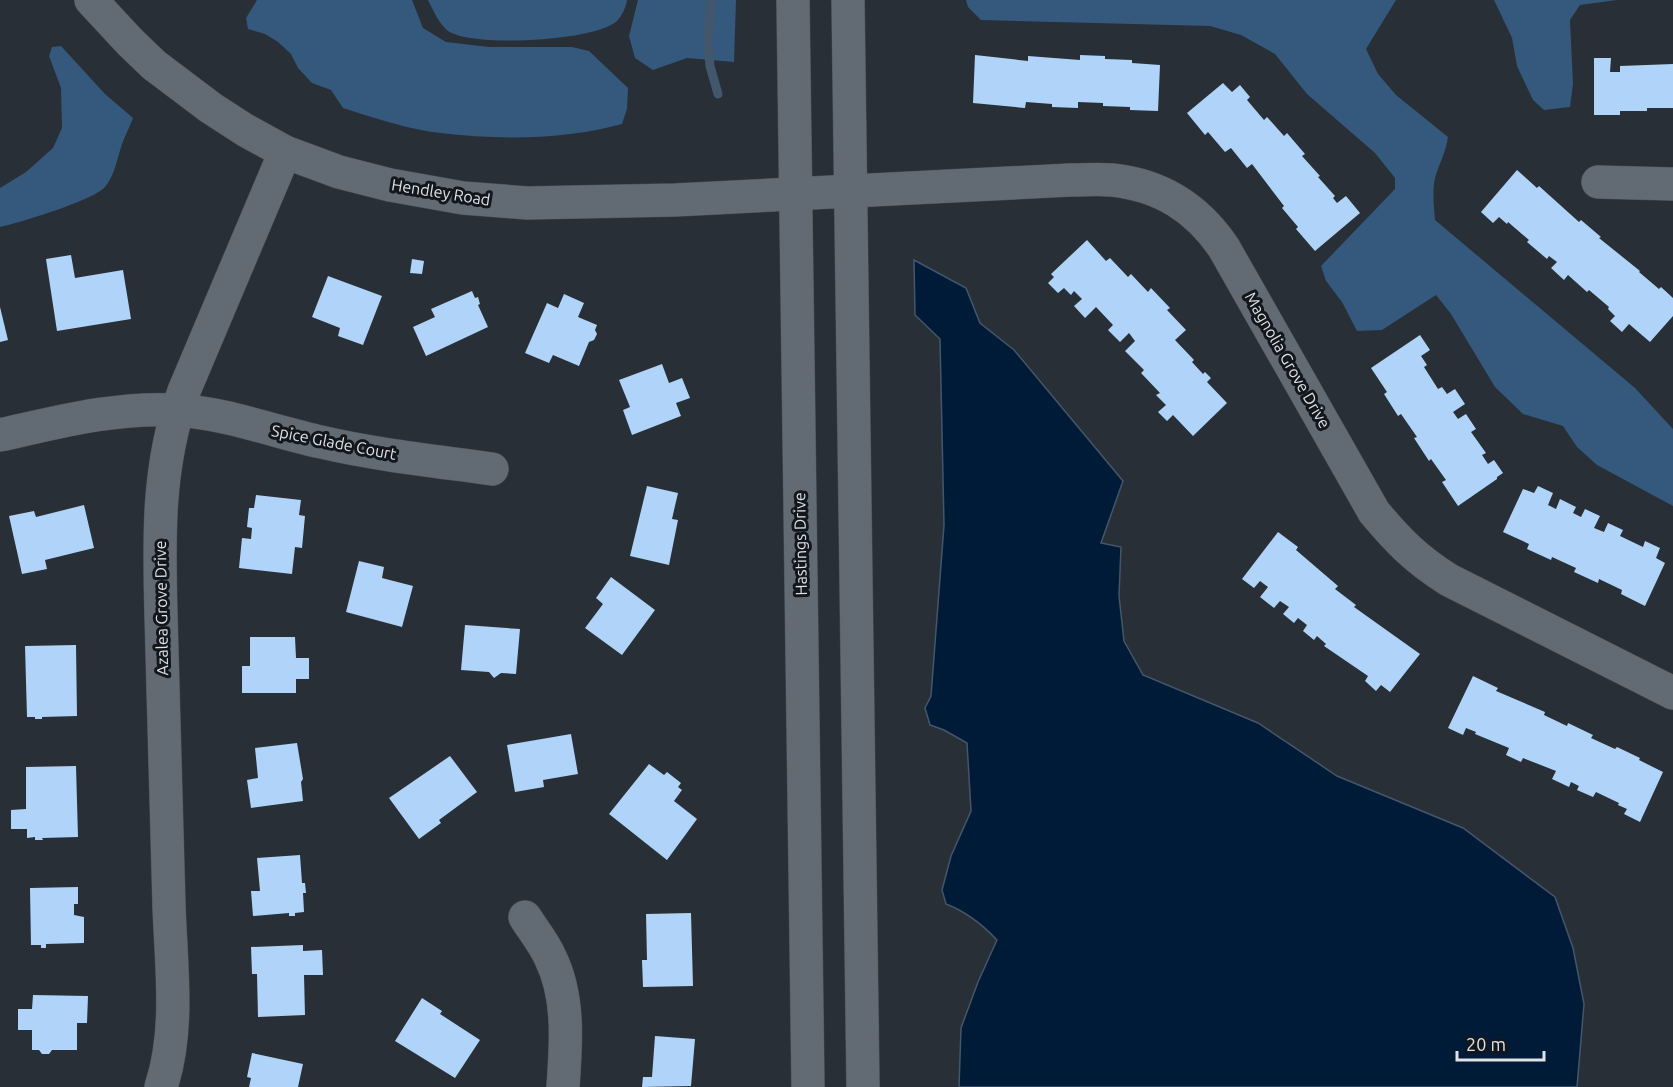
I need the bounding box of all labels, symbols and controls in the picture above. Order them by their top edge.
street label: Hendley Road [390,175,492,209]
street label: Magnolia Grove Drive [1242,289,1334,431]
street label: Spice Glade Court [270,421,399,463]
street label: Hastings Drive [790,492,810,596]
street label: Azalea Grove Drive [151,540,171,676]
scale bar [1457,1024,1544,1062]
text: 20 m [1466,1034,1506,1054]

